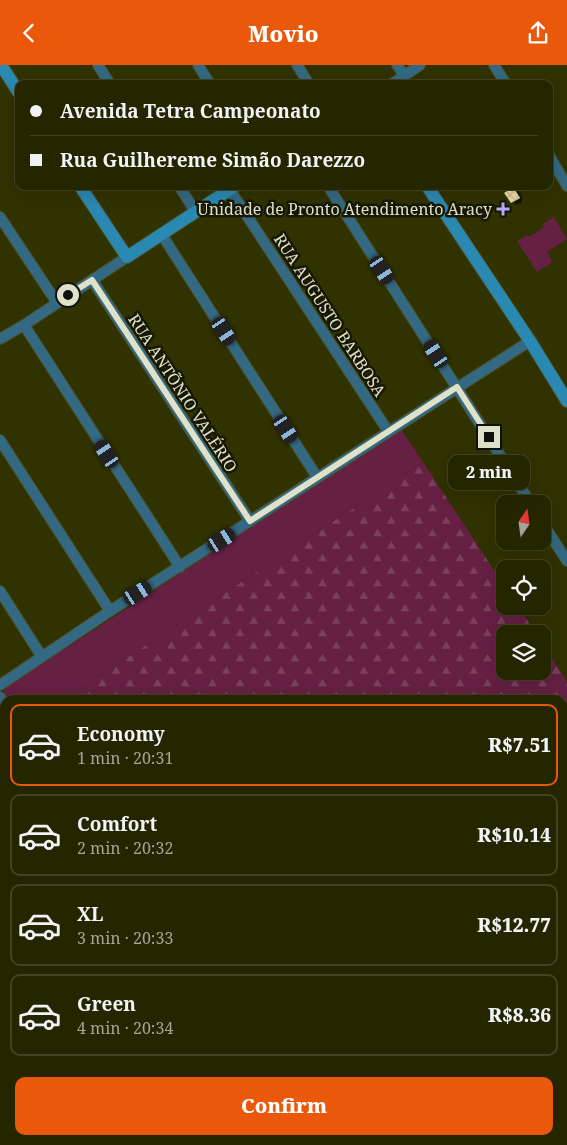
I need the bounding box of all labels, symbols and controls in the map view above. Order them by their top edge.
text: Movio [248,18,319,48]
icon: back [15,19,43,47]
icon: share [524,19,552,47]
text: Avenida Tetra Campeonato [60,98,321,124]
text: Rua Guilhereme Simão Darezzo [60,147,365,173]
place label: Unidade de Pronto Atendimento Aracy [197,198,493,220]
marker: Unidade de Pronto Atendimento Aracy [496,202,510,216]
street label: RUA AUGUSTO BARBOSA [269,229,391,401]
car [367,253,396,287]
route start [57,284,79,306]
street label: RUA ANTÕNIO VALÉRIO [123,309,243,477]
car [209,314,238,348]
car [421,337,450,371]
car [271,412,300,446]
route end [478,426,500,448]
car [92,437,121,471]
callout: 2 min [448,455,530,489]
text: 2 min [466,461,512,483]
north arrow [496,495,551,550]
map controls [496,495,551,680]
car [205,526,238,554]
button: locate [496,560,551,615]
car [121,579,154,607]
button: layers [496,625,551,680]
text: Economy [77,721,165,747]
icon: car [17,723,62,768]
text: R$7.51 [488,732,551,758]
text: 1 min · 20:31 [77,747,173,769]
text: Comfort [77,811,157,837]
icon: car [17,813,62,858]
text: R$10.14 [477,822,551,848]
text: 2 min · 20:32 [77,837,173,859]
text: XL [77,901,103,927]
icon: car [17,903,62,948]
text: R$12.77 [477,912,551,938]
text: 3 min · 20:33 [77,927,173,949]
text: Green [77,991,136,1017]
icon: car [17,993,62,1038]
text: R$8.36 [488,1002,551,1028]
text: 4 min · 20:34 [77,1017,173,1039]
button: Confirm [15,1077,553,1135]

